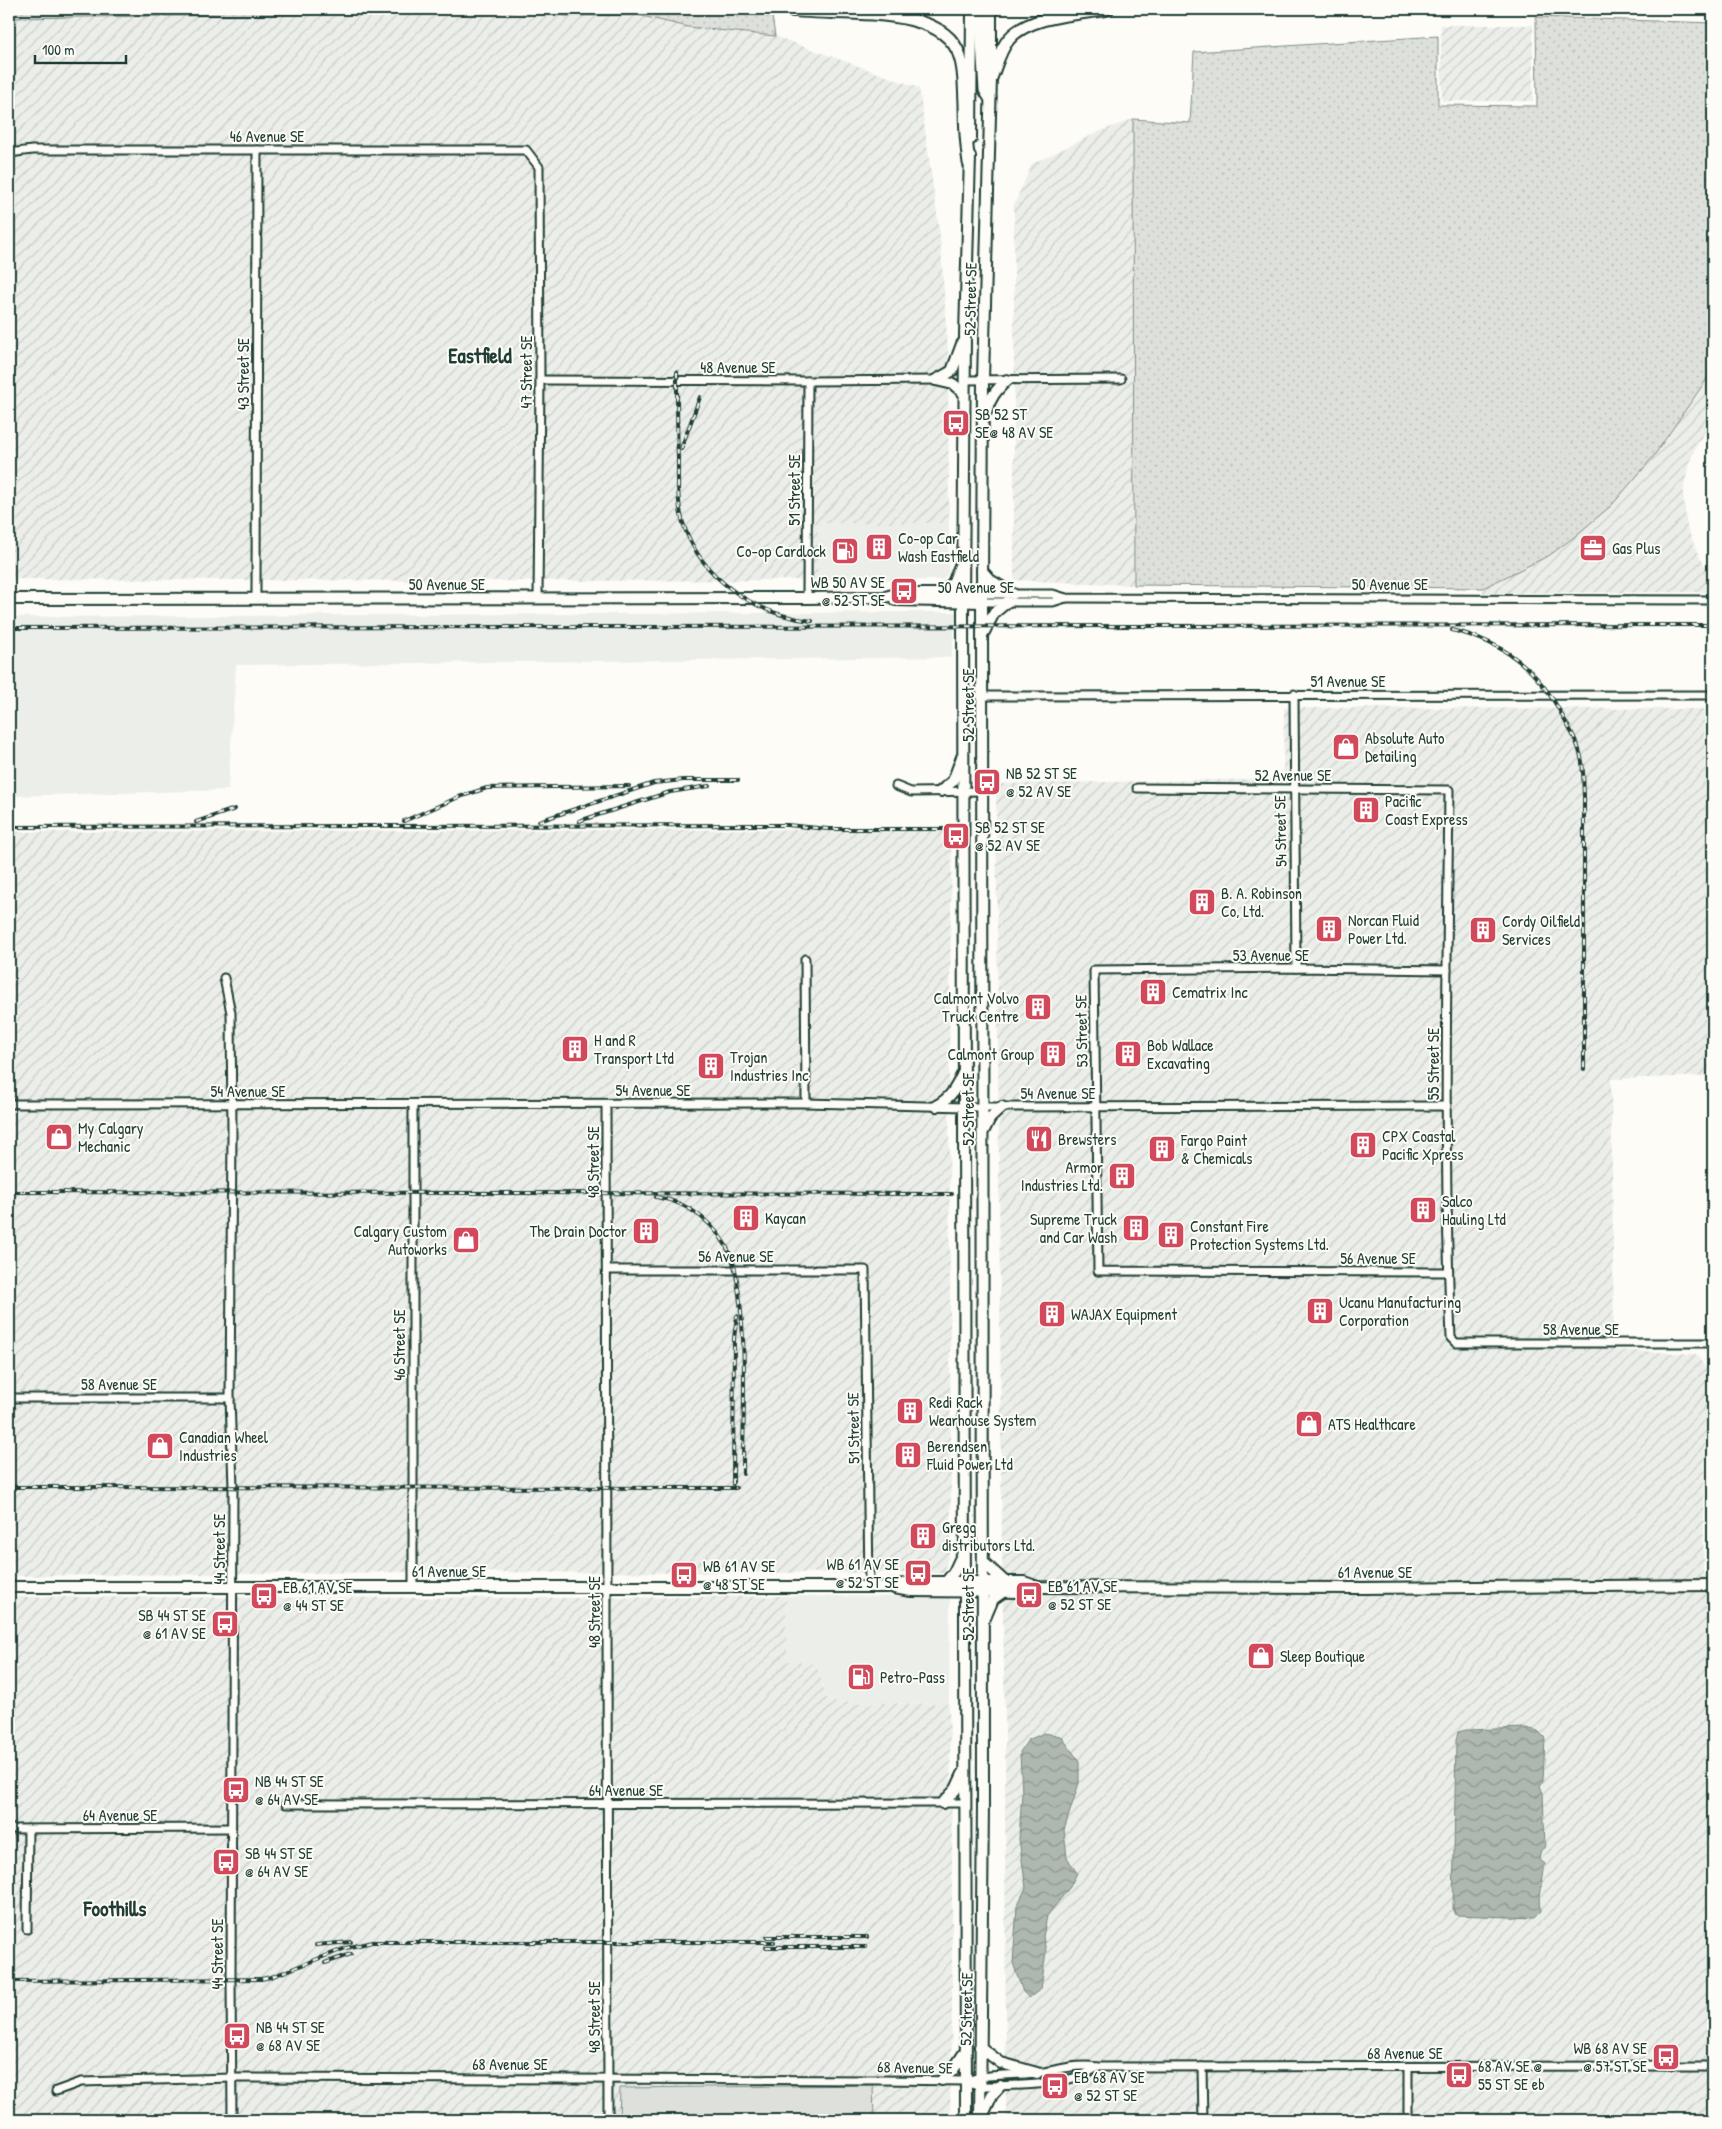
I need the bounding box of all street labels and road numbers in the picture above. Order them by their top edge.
street label: 46 Avenue SE [230,125,304,147]
street label: 52 Street SE [958,262,982,336]
street label: 47 Street SE [515,336,537,408]
street label: 43 Street SE [232,338,254,410]
street label: 48 Avenue SE [700,356,776,378]
street label: 51 Street SE [783,454,805,526]
street label: 50 Avenue SE [409,573,485,595]
street label: 50 Avenue SE [1352,573,1428,595]
street label: 50 Avenue SE [938,576,1014,598]
street label: 52 Street SE [957,668,979,742]
street label: 51 Avenue SE [1311,670,1385,692]
street label: 52 Avenue SE [1255,764,1331,786]
street label: 54 Street SE [1268,795,1292,867]
street label: 53 Avenue SE [1233,944,1309,966]
street label: 53 Street SE [1069,994,1093,1068]
street label: 55 Street SE [1422,1028,1444,1100]
street label: 52 Street SE [957,1072,979,1146]
street label: 54 Avenue SE [615,1079,691,1101]
street label: 54 Avenue SE [210,1080,286,1102]
street label: 54 Avenue SE [1020,1082,1096,1104]
street label: 48 Street SE [582,1126,604,1198]
street label: 56 Avenue SE [698,1245,774,1267]
street label: 56 Avenue SE [1340,1247,1416,1269]
street label: 46 Street SE [388,1309,410,1381]
street label: 58 Avenue SE [1543,1318,1619,1340]
street label: 58 Avenue SE [81,1373,157,1395]
street label: 51 Street SE [841,1392,865,1464]
street label: 44 Street SE [208,1513,230,1585]
street label: 61 Avenue SE [412,1560,486,1582]
street label: 61 Avenue SE [1338,1561,1412,1583]
street label: 52 Street SE [957,1567,979,1641]
street label: 48 Street SE [583,1576,605,1648]
street label: 64 Avenue SE [589,1779,663,1801]
street label: 64 Avenue SE [83,1804,157,1826]
street label: 44 Street SE [206,1918,228,1990]
street label: 52 Street SE [954,1972,978,2046]
street label: 48 Street SE [583,1981,605,2053]
street label: 68 Avenue SE [1367,2042,1443,2064]
street label: 68 Avenue SE [472,2053,548,2075]
street label: 68 Avenue SE [877,2055,953,2079]

